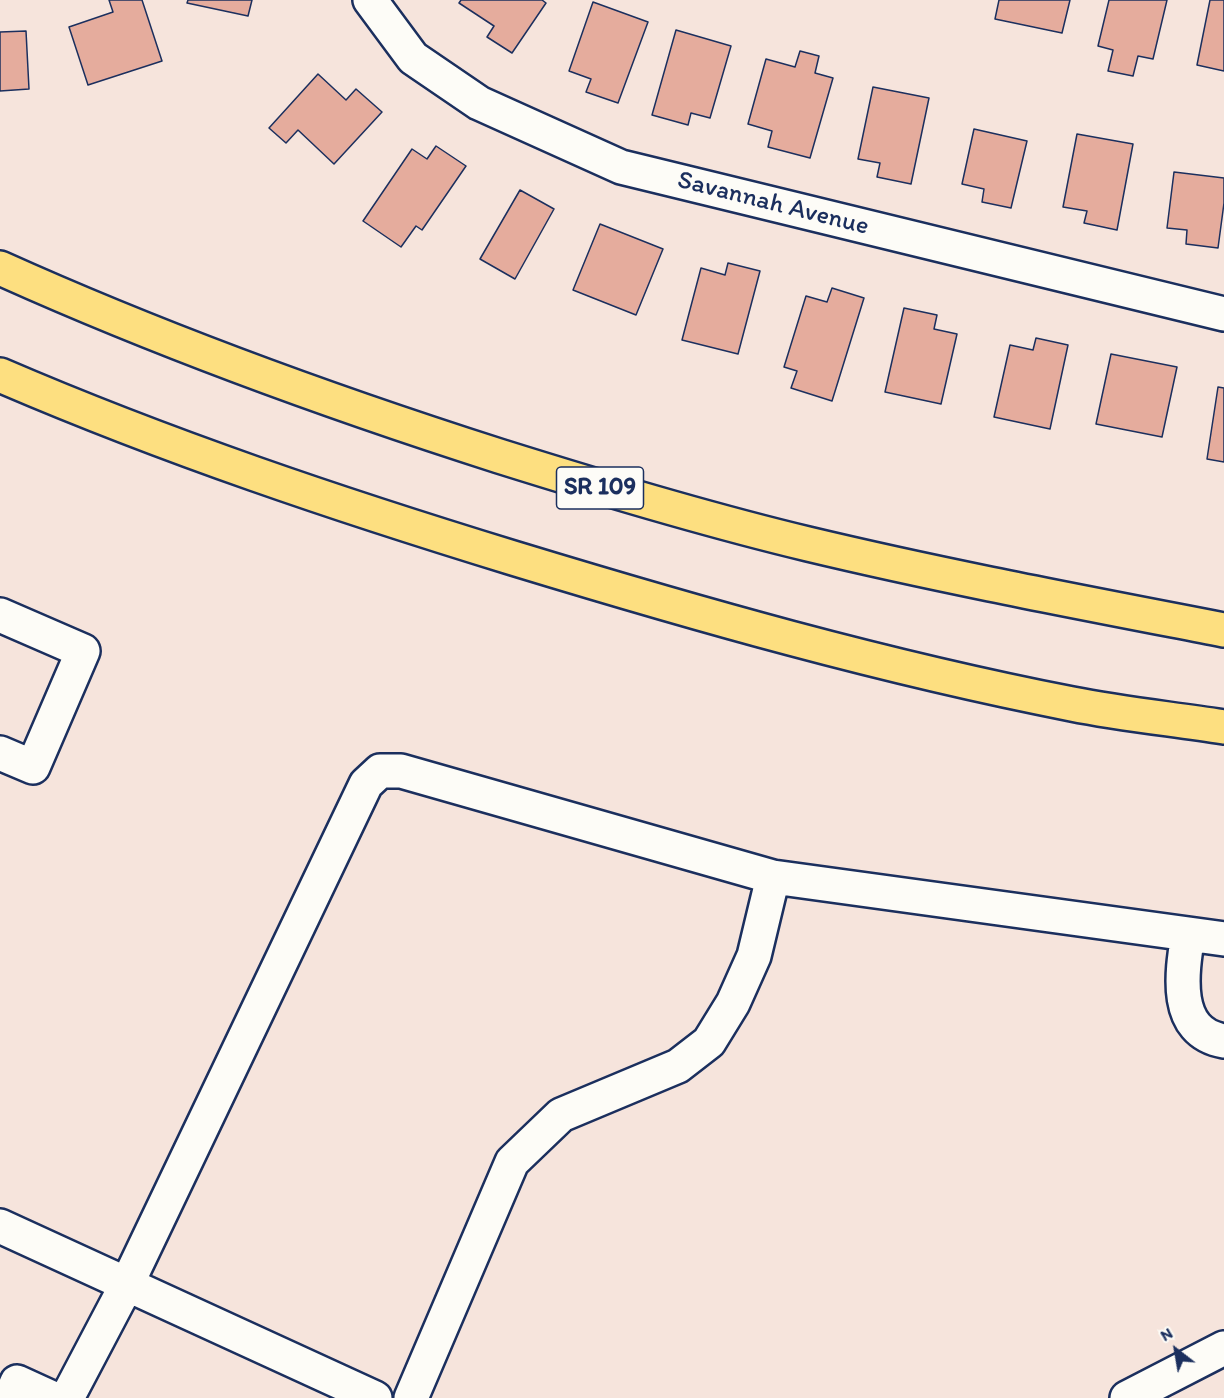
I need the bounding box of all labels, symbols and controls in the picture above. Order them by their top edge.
street label: Savannah Avenue [674,165,872,243]
road number: SR 109 [556,467,644,509]
north arrow [1146,1320,1206,1380]
text: N [1157,1323,1176,1345]

